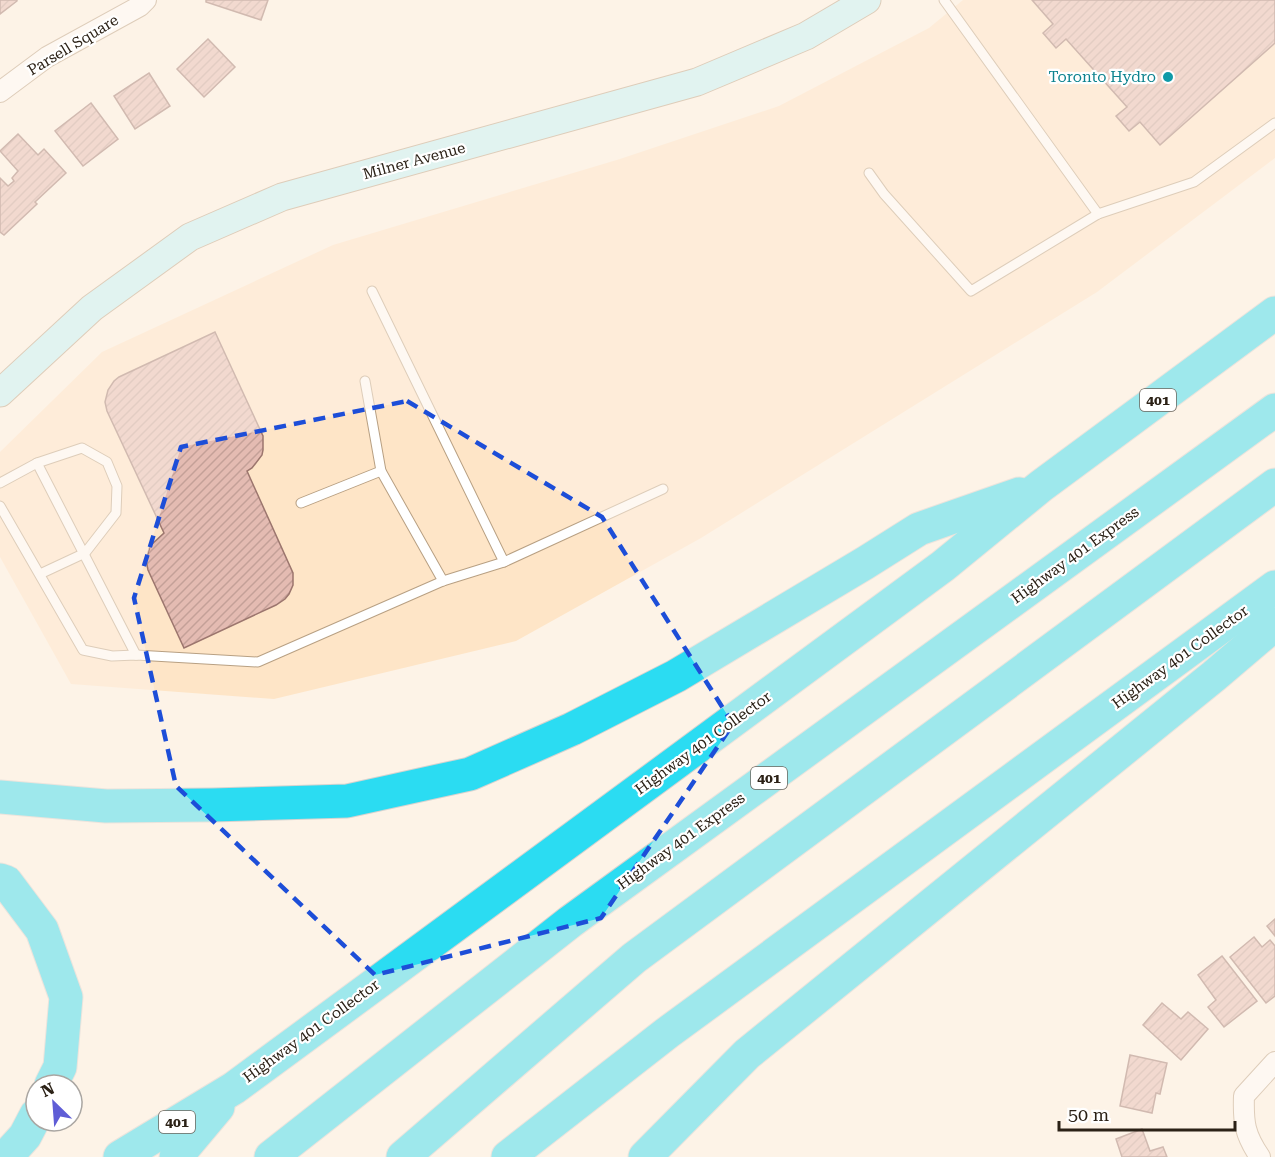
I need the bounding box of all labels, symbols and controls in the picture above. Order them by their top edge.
street label: Parsell Square [24,11,122,79]
place label: Toronto Hydro [1049,68,1156,86]
marker: Toronto Hydro [1161,70,1175,84]
street label: Milner Avenue [361,139,467,183]
road number: 401 [1140,389,1176,411]
street label: Highway 401 Express [1008,503,1142,607]
street label: Highway 401 Collector [1108,602,1252,712]
street label: Highway 401 Collector [631,688,775,798]
road number: 401 [751,767,787,789]
street label: Highway 401 Express [614,789,748,893]
street label: Highway 401 Collector [239,976,383,1086]
north arrow [24,1073,84,1133]
text: N [38,1079,57,1101]
scale bar [1059,1094,1234,1132]
text: 50 m [1068,1104,1109,1125]
road number: 401 [159,1111,195,1133]

